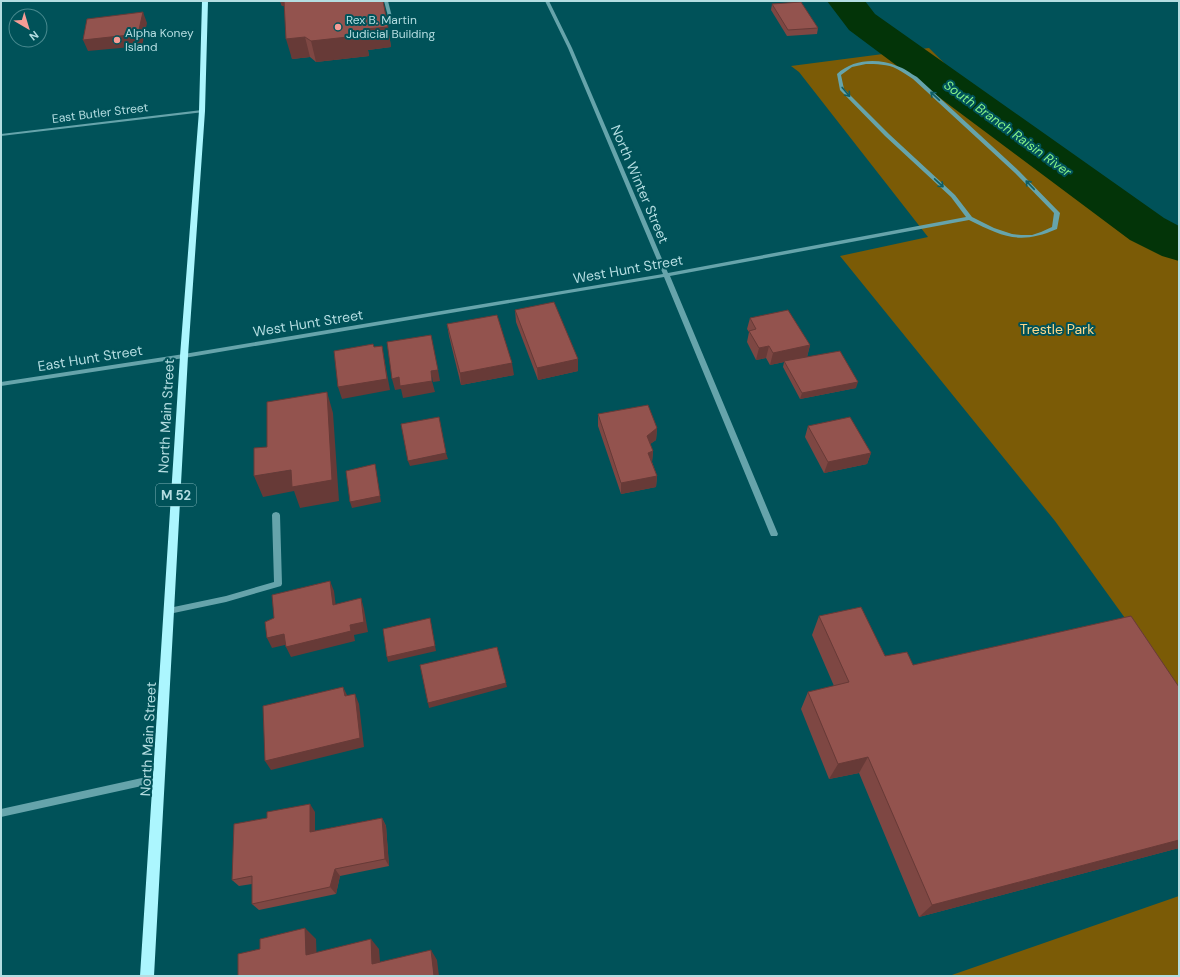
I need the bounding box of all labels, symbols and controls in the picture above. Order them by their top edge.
north arrow [8,8,48,48]
place label: Rex B. Martin Judicial Building [346,12,435,42]
marker: Rex B. Martin Judicial Building [333,22,343,32]
place label: Alpha Koney Island [125,25,194,55]
text: N [27,28,42,44]
marker: Alpha Koney Island [112,35,122,45]
water label: South Branch Raisin River [941,76,1076,181]
one-way arrow [842,87,851,98]
one-way arrow [930,91,940,101]
street label: East Butler Street [51,99,149,127]
street label: North Winter Street [607,122,673,246]
one-way arrow [934,179,944,188]
one-way arrow [1025,180,1035,190]
street label: West Hunt Street [572,250,684,288]
street label: West Hunt Street [252,305,364,341]
park label: Trestle Park [1020,320,1094,338]
street label: East Hunt Street [36,341,144,375]
street label: North Main Street [154,358,178,474]
road number: M 52 [156,484,196,506]
street label: North Main Street [136,681,160,797]

